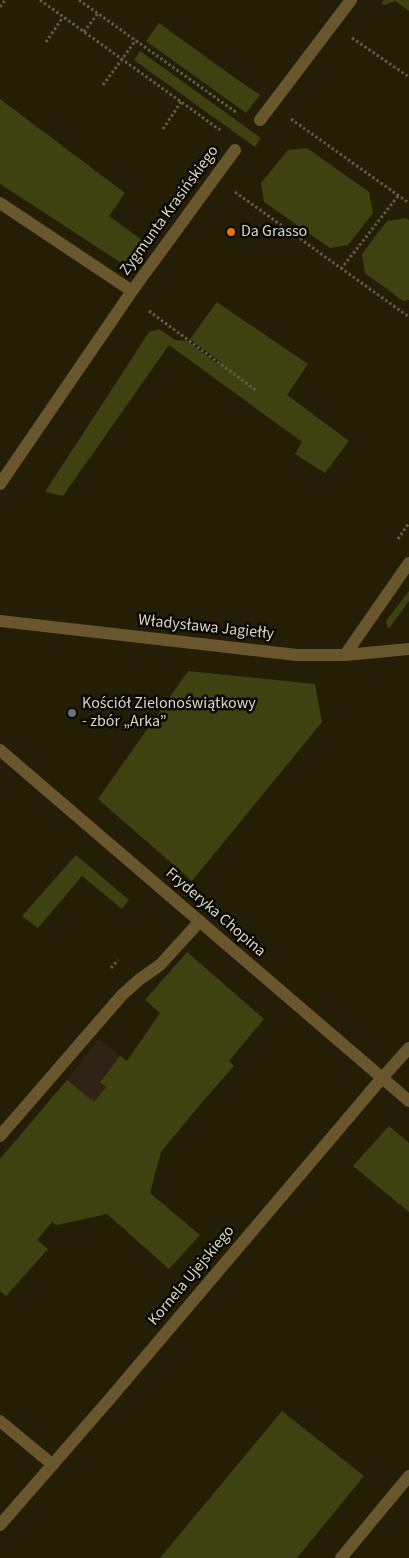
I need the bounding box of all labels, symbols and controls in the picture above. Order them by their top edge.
street label: Zygmunta Krasińskiego [116,142,224,280]
place label: Da Grasso [241,222,307,242]
marker: Da Grasso [225,226,237,238]
street label: Władysława Jagiełły [137,611,275,645]
place label: Kościół Zielonoświątkowy - zbór „Arka” [82,694,256,732]
marker: Kościół Zielonoświątkowy - zbór „Arka” [66,707,78,719]
street label: Fryderyka Chopina [161,864,269,962]
street label: Kornela Ujejskiego [145,1222,239,1330]

